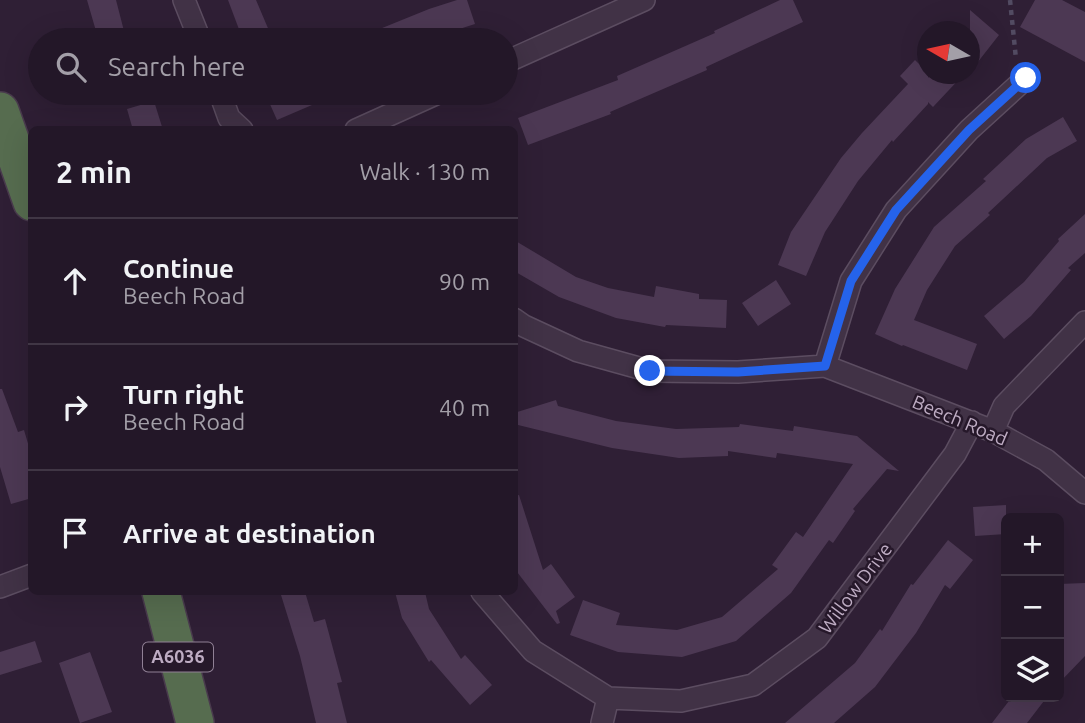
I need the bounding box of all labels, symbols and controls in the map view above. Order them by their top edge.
north arrow [917,21,980,84]
search box [28,28,518,105]
icon: search [52,48,90,86]
text: Search here [108,52,245,81]
route start [1010,62,1041,93]
text: 2 min [56,155,132,189]
text: Walk · 130 m [359,159,490,184]
text: Continue [123,254,234,283]
icon: ahead [56,262,94,300]
text: 90 m [439,269,490,294]
text: Beech Road [123,283,245,308]
route end [634,355,665,386]
text: Turn right [123,380,244,409]
icon: right [56,388,94,426]
street label: Beech Road [909,390,1011,450]
text: 40 m [439,395,490,420]
text: Beech Road [123,409,245,434]
map controls [1001,513,1064,702]
button: + [1001,513,1064,576]
icon: arrive [56,514,94,552]
text: Arrive at destination [123,519,376,548]
street label: Willow Drive [814,538,896,638]
button: − [1001,576,1064,639]
button: layers [1001,639,1064,702]
road number: A6036 [143,642,213,672]

